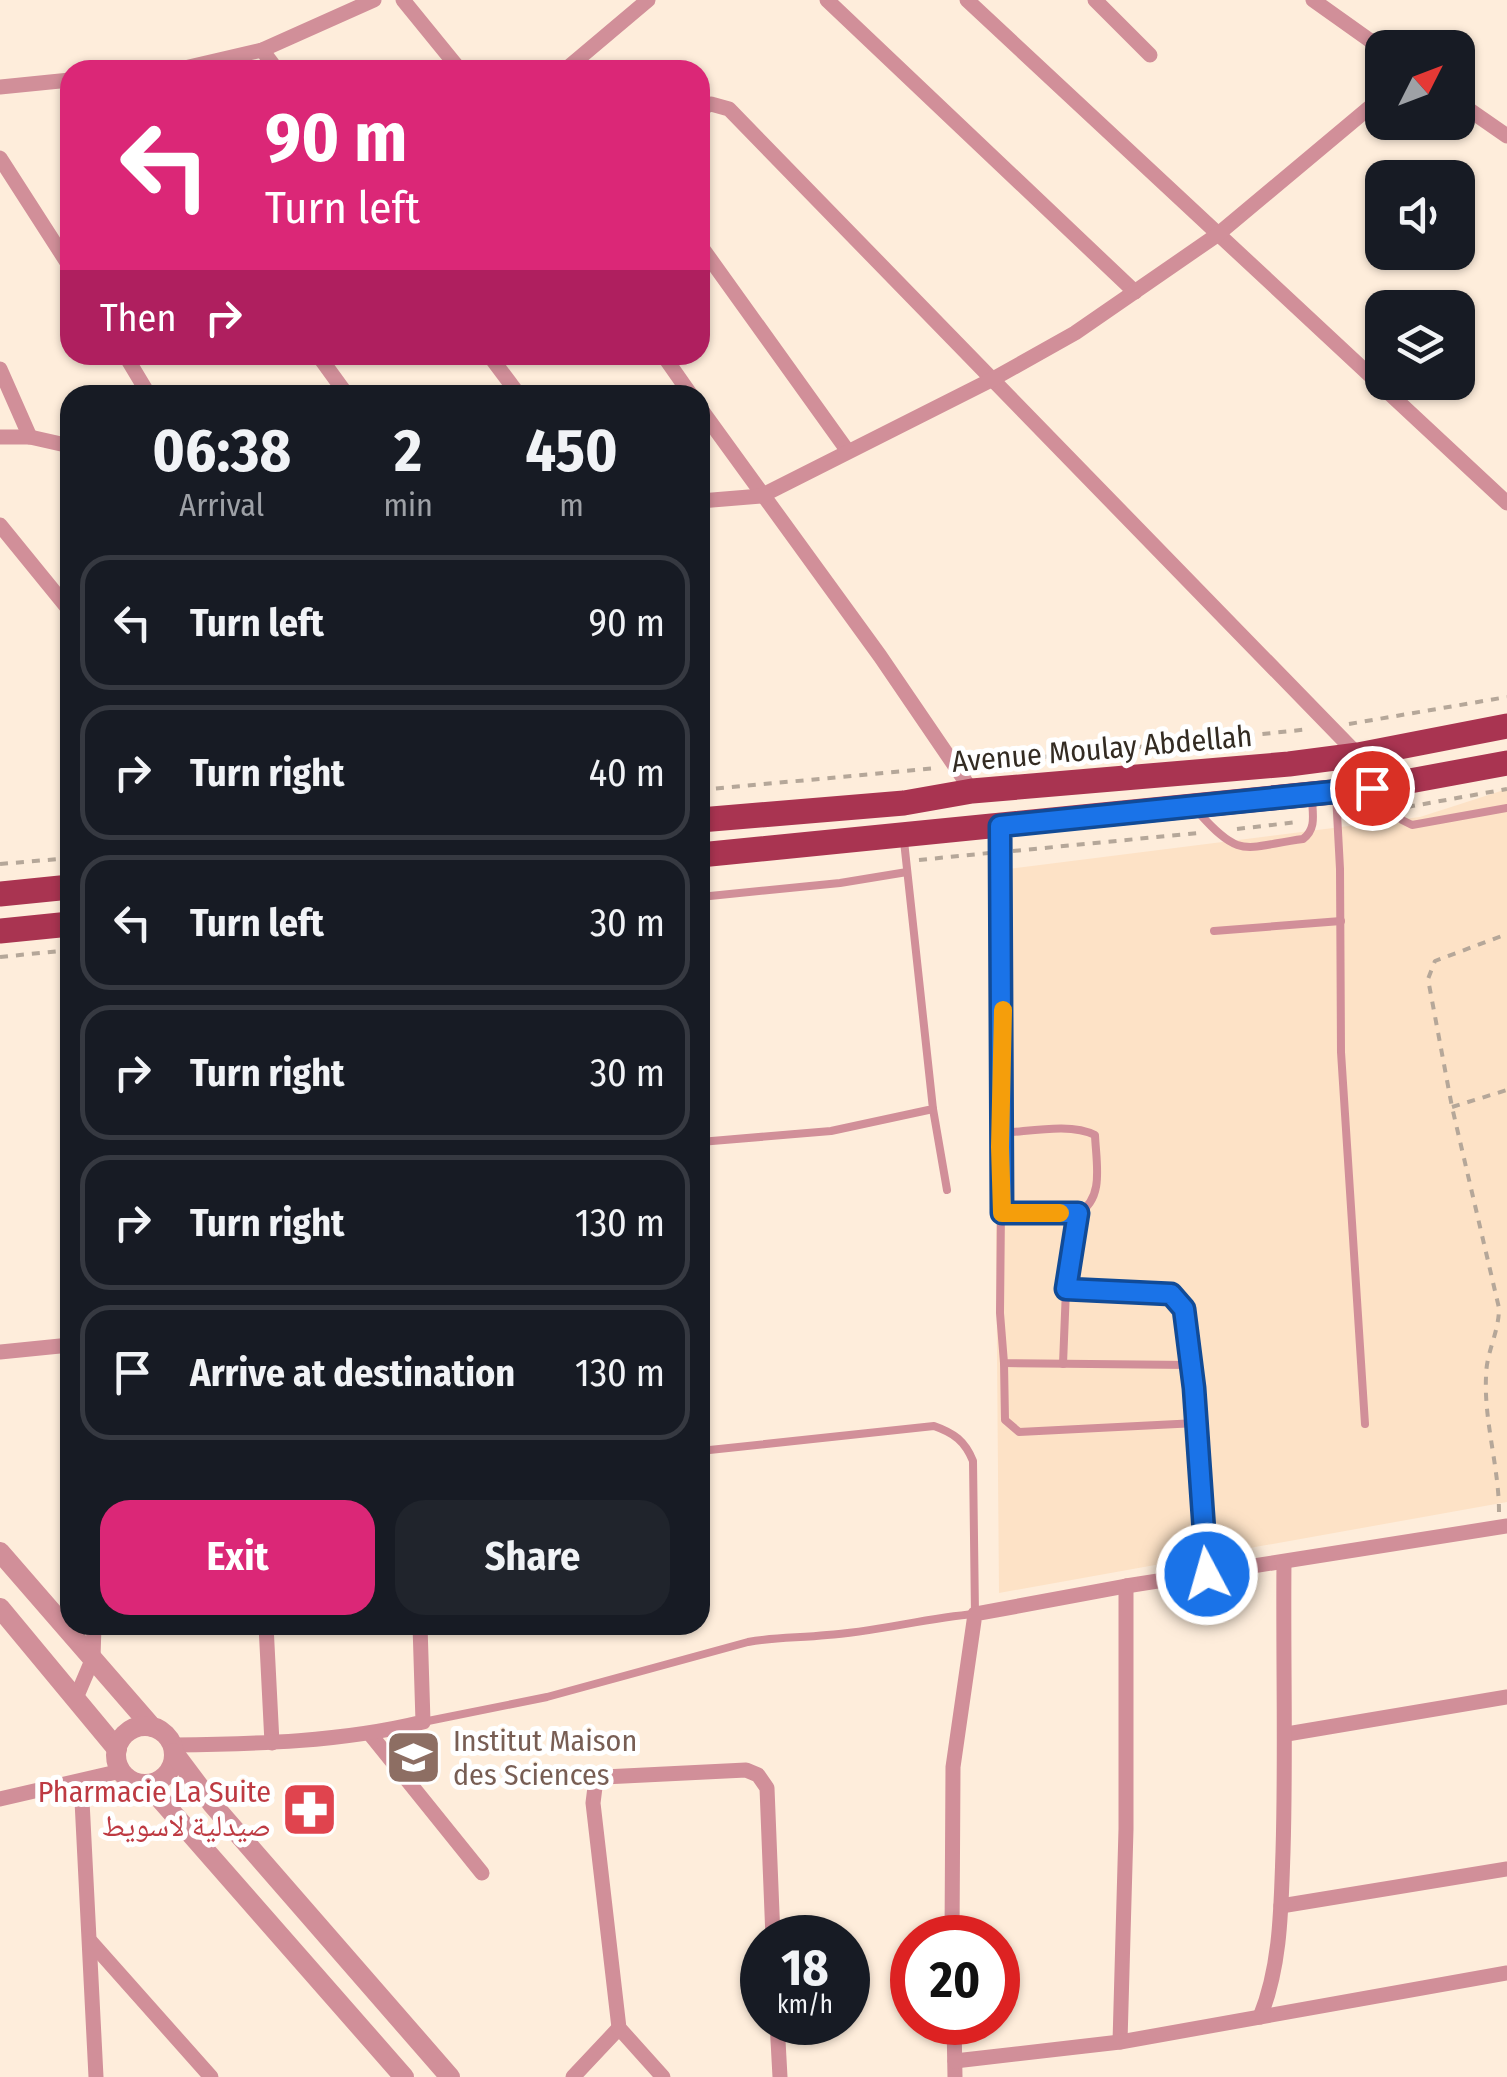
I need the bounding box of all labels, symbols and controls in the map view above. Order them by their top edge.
north arrow [1365,30,1475,140]
map controls [1365,30,1475,400]
text: 90 m [265,96,407,180]
icon: left [100,100,230,230]
button: sound [1365,160,1475,270]
text: Turn left [265,181,420,235]
icon: right [196,290,251,345]
button: layers [1365,290,1475,400]
text: Then [100,295,176,341]
text: 06:38 [152,415,291,487]
text: 2 [394,415,422,487]
text: 450 [525,415,618,487]
text: Arrival [179,486,264,524]
text: min [383,486,433,524]
text: m [559,486,584,524]
icon: left [105,595,160,650]
text: Turn left [190,600,324,646]
text: 90 m [589,600,665,646]
street label: Avenue Moulay Abdellah [950,718,1254,780]
icon: right [105,745,160,800]
pin [1330,746,1415,831]
text: Turn right [190,750,344,796]
text: 40 m [589,750,665,796]
icon: arrive [1345,761,1400,816]
icon: left [105,895,160,950]
text: Turn left [190,900,324,946]
text: 30 m [590,900,665,946]
icon: right [105,1045,160,1100]
text: Turn right [190,1050,344,1096]
text: 30 m [590,1050,665,1096]
icon: right [105,1195,160,1250]
text: Turn right [190,1200,344,1246]
text: 130 m [575,1200,665,1246]
icon: arrive [105,1345,160,1400]
text: Arrive at destination [190,1350,515,1396]
text: 130 m [575,1350,665,1396]
button: Exit [100,1500,375,1615]
button: Share [395,1500,670,1615]
position arrow [1155,1522,1259,1626]
place label: Institut Maison des Sciences [453,1723,637,1793]
school or university icon: Institut Maison des Sciences [384,1728,444,1788]
place label: Pharmacie La Suite صيدلية لاسويط [38,1774,271,1844]
pharmacy icon: Pharmacie La Suite صيدلية لاسويط [280,1779,340,1839]
speed limit sign: 20 [890,1915,1020,2045]
text: 18 [781,1938,829,1998]
text: km/h [777,1990,833,2020]

